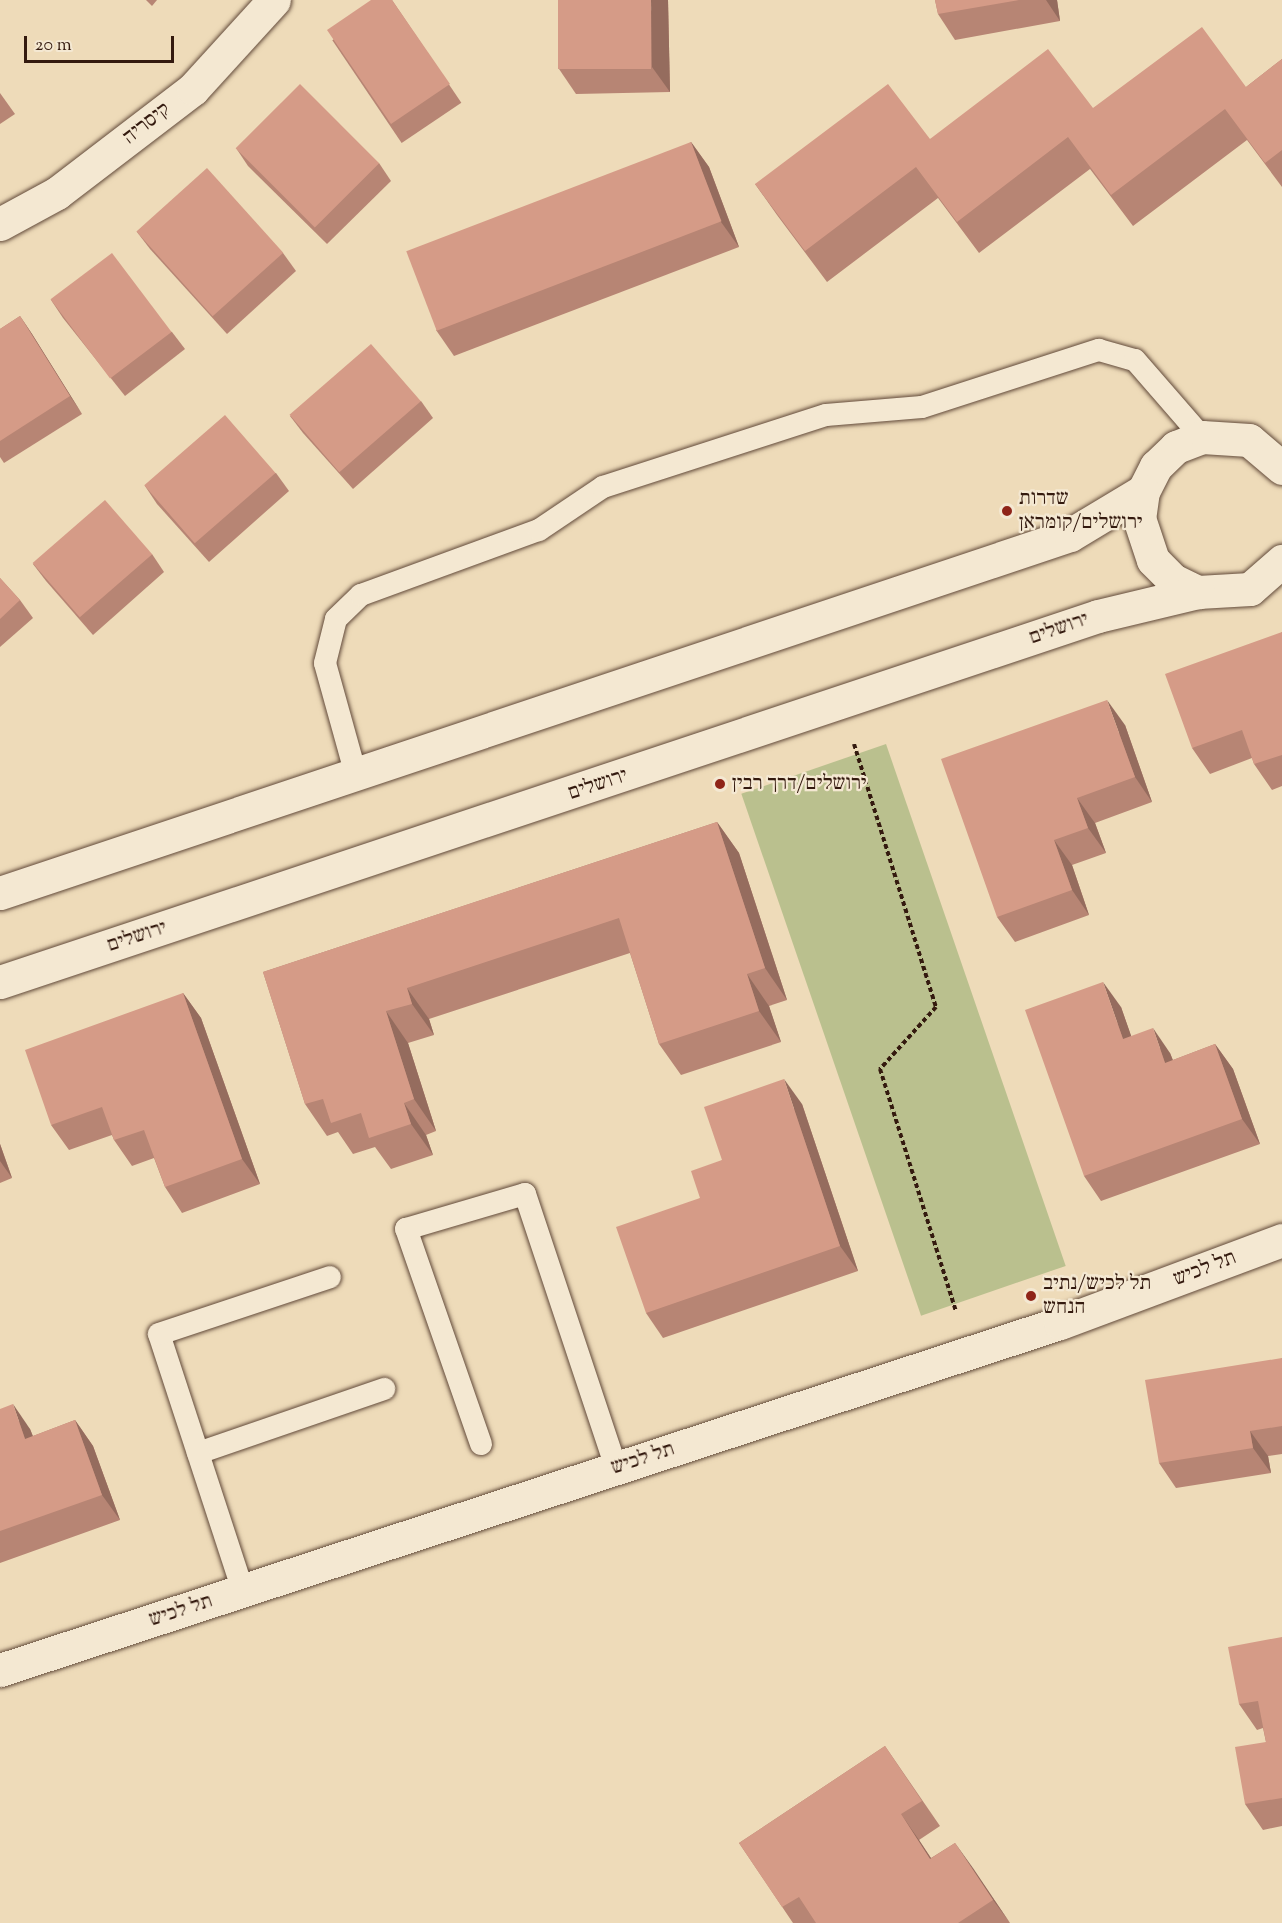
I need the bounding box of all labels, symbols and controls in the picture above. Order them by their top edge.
scale bar [27,24,177,62]
text: 20 m [35,33,72,59]
street label: קיסריה [118,97,176,151]
place label: שדרות ירושלים/קומראן [1019,486,1142,536]
marker: שדרות ירושלים/קומראן [1000,504,1014,518]
street label: ירושלים [1026,607,1092,651]
street label: ירושלים [565,764,631,806]
place label: ירושלים/דרך רבין [732,771,867,797]
marker: ירושלים/דרך רבין [713,777,727,791]
street label: ירושלים [104,916,170,958]
street label: תל לכיש [1170,1246,1240,1292]
place label: תל לכיש/נתיב הנחש [1043,1271,1151,1321]
marker: תל לכיש/נתיב הנחש [1024,1289,1038,1303]
street label: תל לכיש [608,1437,678,1481]
street label: תל לכיש [146,1589,216,1633]

